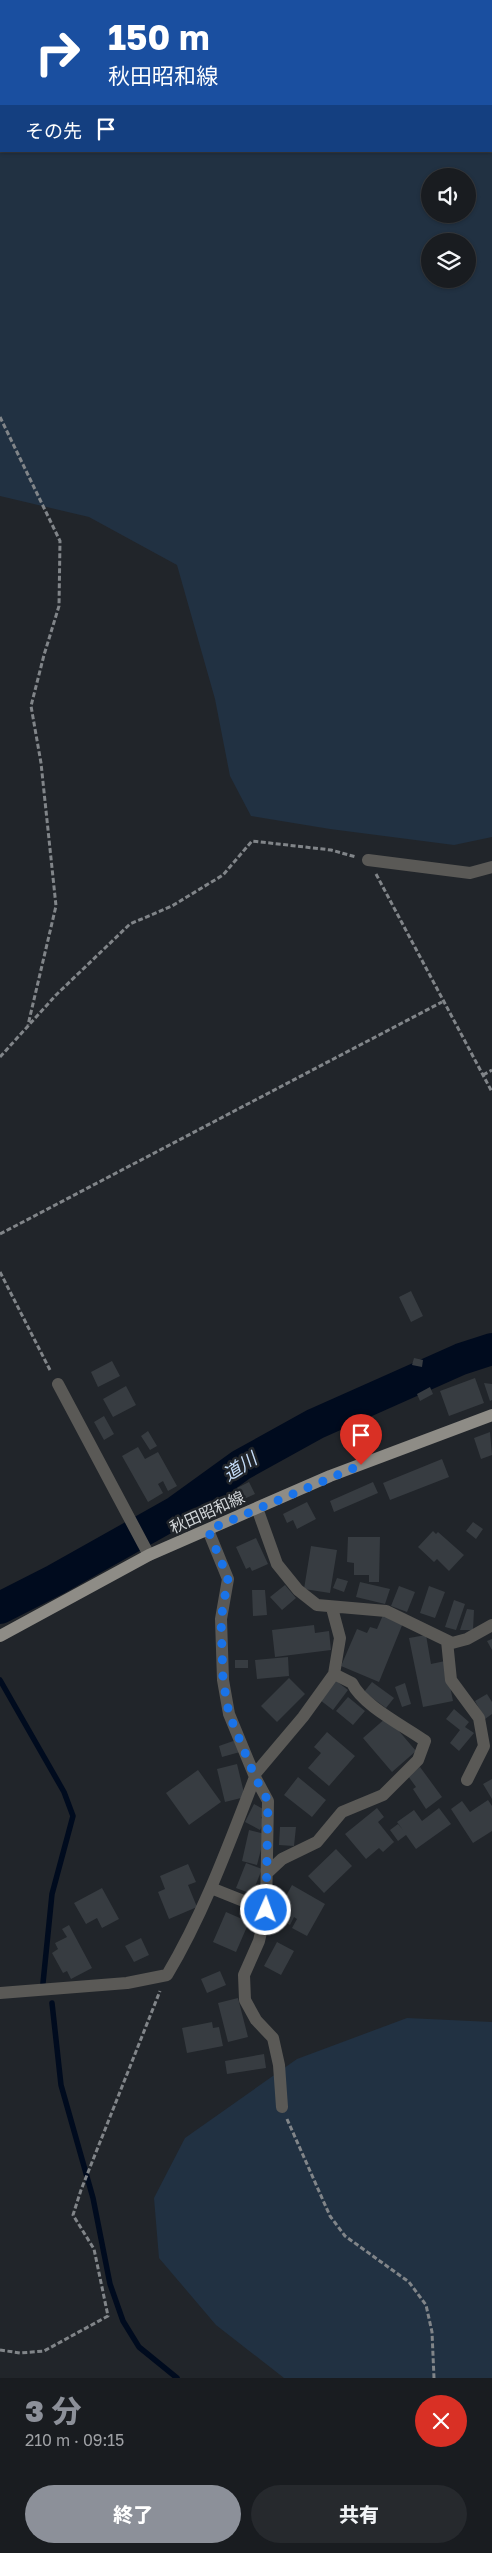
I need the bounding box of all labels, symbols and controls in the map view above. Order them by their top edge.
text: 150 m [108,16,210,58]
icon: right [25,20,90,85]
text: 秋田昭和線 [108,62,218,89]
icon: arrive [92,115,120,143]
text: その先 [25,119,82,142]
map controls [421,168,476,288]
button: sound [421,168,476,223]
button: layers [421,233,476,288]
pin [340,1414,382,1465]
icon: arrive [347,1421,375,1449]
water label: 道川 [218,1446,262,1485]
street label: 秋田昭和線 [166,1487,248,1537]
position arrow [239,1883,291,1935]
text: 3 分 [25,2393,81,2429]
button: close [415,2395,467,2447]
text: 210 m · 09:15 [25,2430,124,2450]
button: 終了 [25,2485,241,2543]
button: 共有 [251,2485,467,2543]

